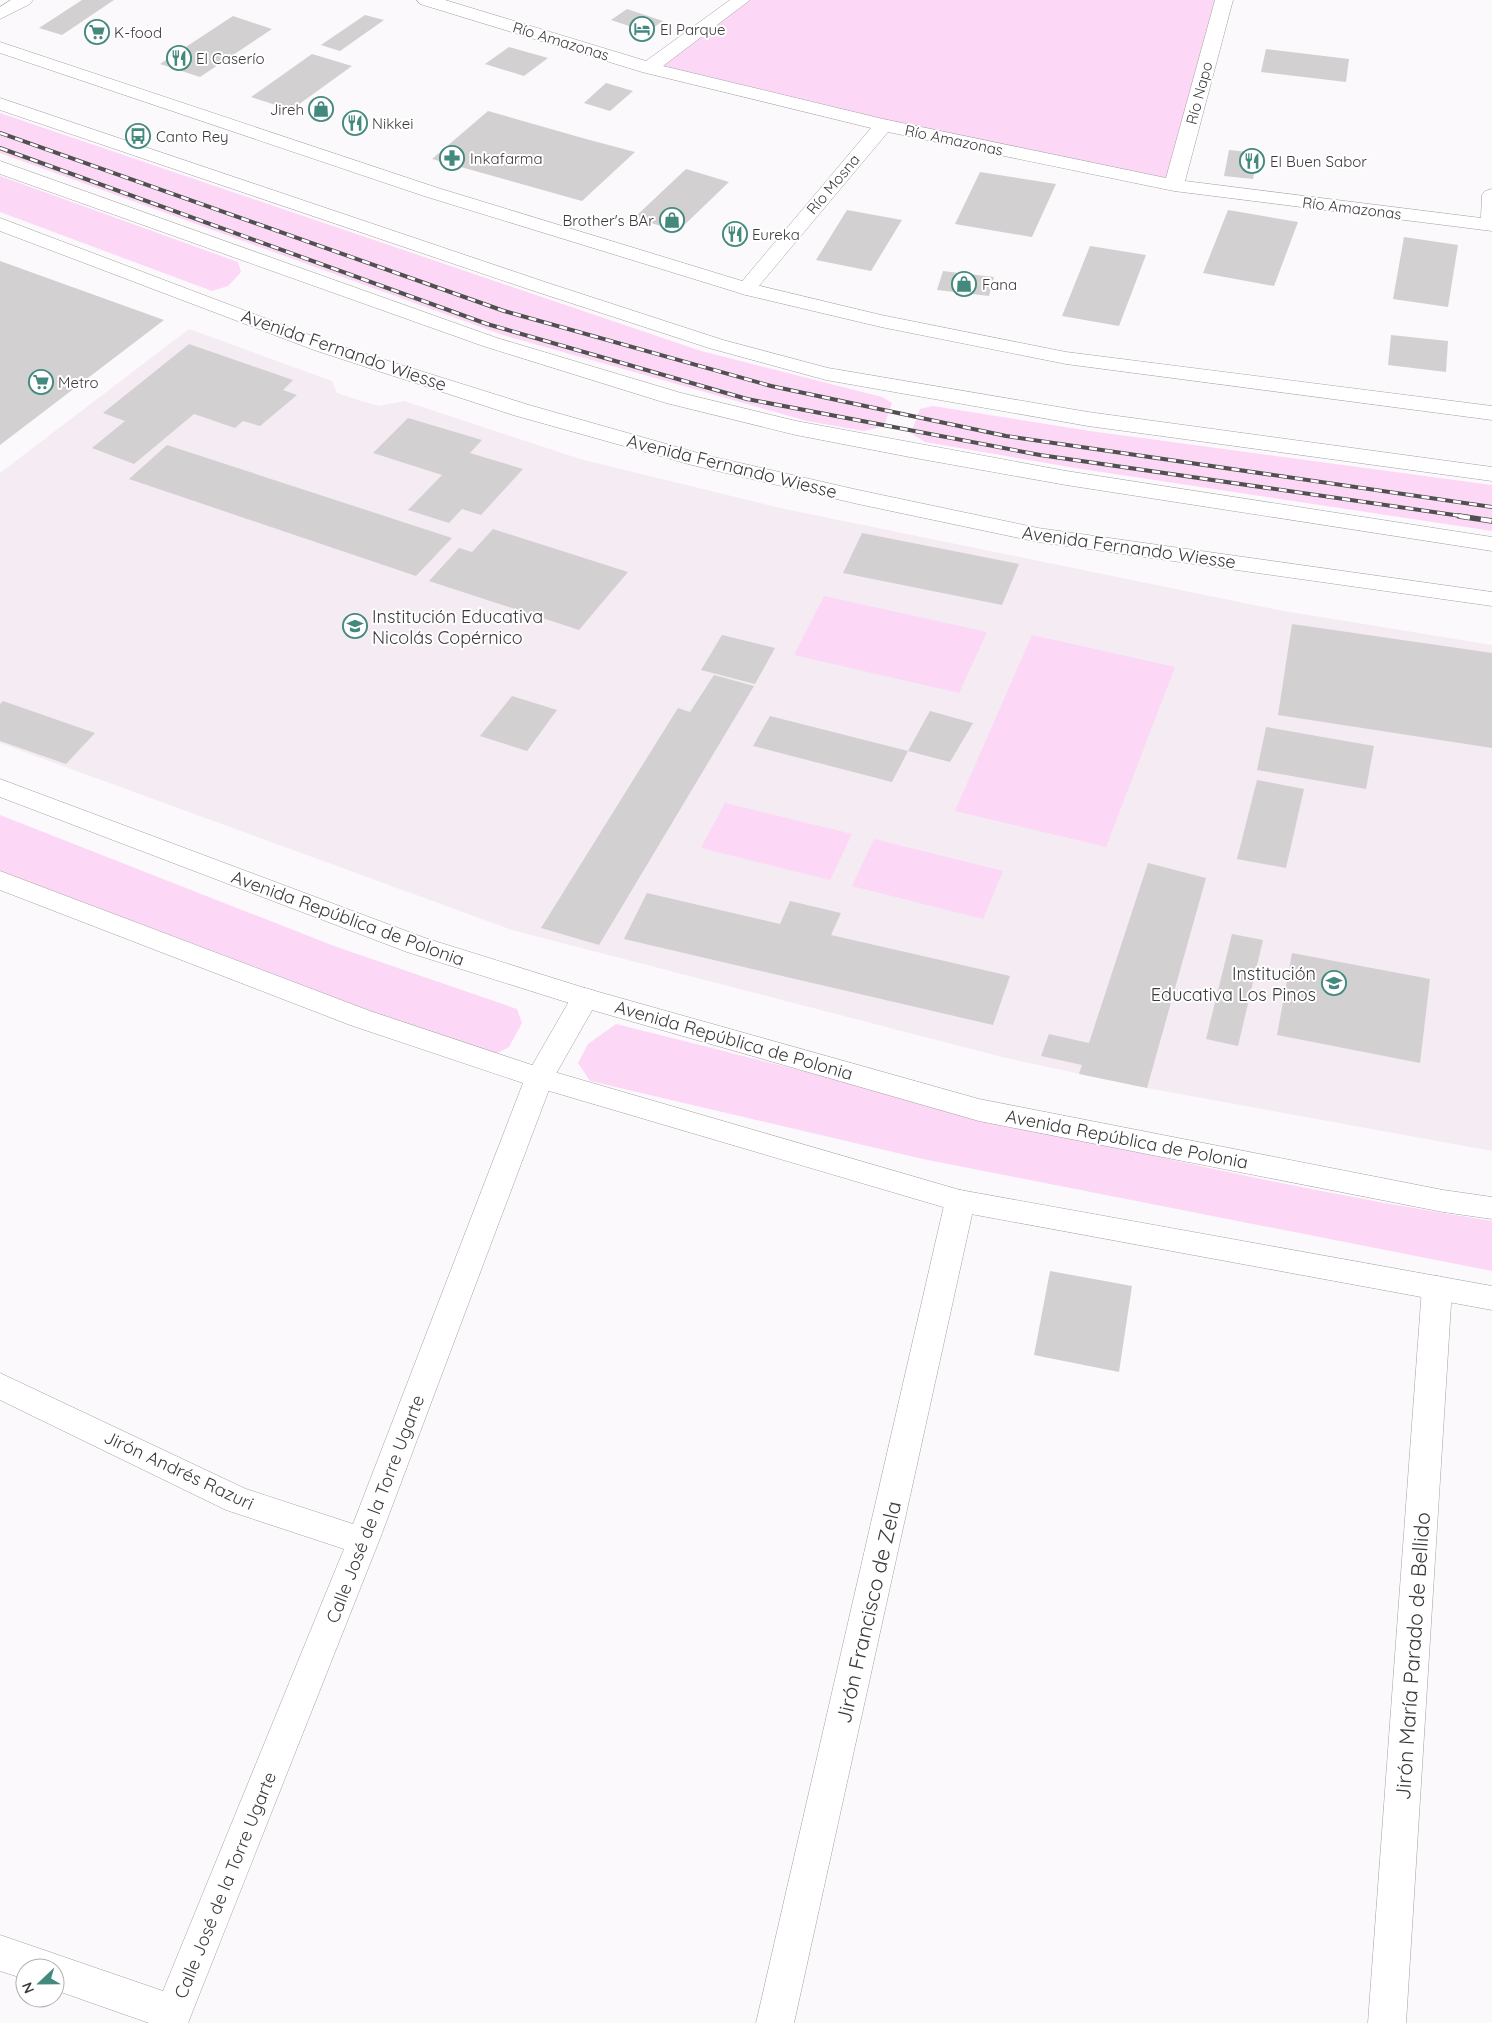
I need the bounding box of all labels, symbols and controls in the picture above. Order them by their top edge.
hotel icon: El Parque [629,16,655,42]
street label: Río Amazonas [511,17,611,65]
supermarket icon: K-food [84,19,110,45]
place label: El Parque [660,20,726,39]
place label: K-food [114,23,162,42]
restaurant icon: El Caserío [166,45,192,71]
place label: El Caserío [196,49,265,68]
street label: Río Napo [1181,59,1217,127]
shop icon: Jireh [308,96,334,122]
place label: Jireh [270,100,304,119]
restaurant icon: Nikkei [342,110,368,136]
place label: Nikkei [372,114,413,133]
street label: Río Amazonas [903,120,1005,160]
bus stop icon: Canto Rey [125,123,151,149]
place label: Canto Rey [156,127,229,146]
pharmacy icon: Inkafarma [439,145,465,171]
restaurant icon: El Buen Sabor [1239,148,1265,174]
place label: Inkafarma [470,149,543,168]
street label: Río Mosna [802,150,864,218]
place label: El Buen Sabor [1270,152,1367,171]
street label: Río Amazonas [1301,192,1403,224]
shop icon: Brother's BAr [659,207,685,233]
place label: Brother's BAr [563,211,654,230]
restaurant icon: Eureka [722,221,748,247]
place label: Eureka [752,225,800,244]
shop icon: Fana [951,271,977,297]
place label: Fana [982,275,1017,294]
street label: Avenida Fernando Wiesse [238,304,450,396]
supermarket icon: Metro [28,369,54,395]
place label: Metro [58,373,98,392]
street label: Avenida Fernando Wiesse [625,429,839,503]
street label: Avenida Fernando Wiesse [1021,521,1237,573]
place label: Institución Educativa Nicolás Copérnico [372,605,543,649]
school or university icon: Institución Educativa Nicolás Copérnico [342,613,368,639]
street label: Avenida República de Polonia [228,865,468,971]
place label: Institución Educativa Los Pinos [1151,962,1316,1006]
school or university icon: Institución Educativa Los Pinos [1321,970,1347,996]
street label: Avenida República de Polonia [612,995,856,1085]
street label: Avenida República de Polonia [1004,1104,1250,1174]
street label: Calle José de la Torre Ugarte [321,1392,429,1626]
street label: Jirón Andrés Razuri [100,1425,258,1515]
street label: Jirón Francisco de Zela [830,1498,906,1726]
street label: Jirón María Parado de Bellido [1389,1511,1435,1801]
street label: Calle José de la Torre Ugarte [169,1768,281,2002]
north arrow [15,1958,65,2008]
text: N [18,1980,38,1996]

